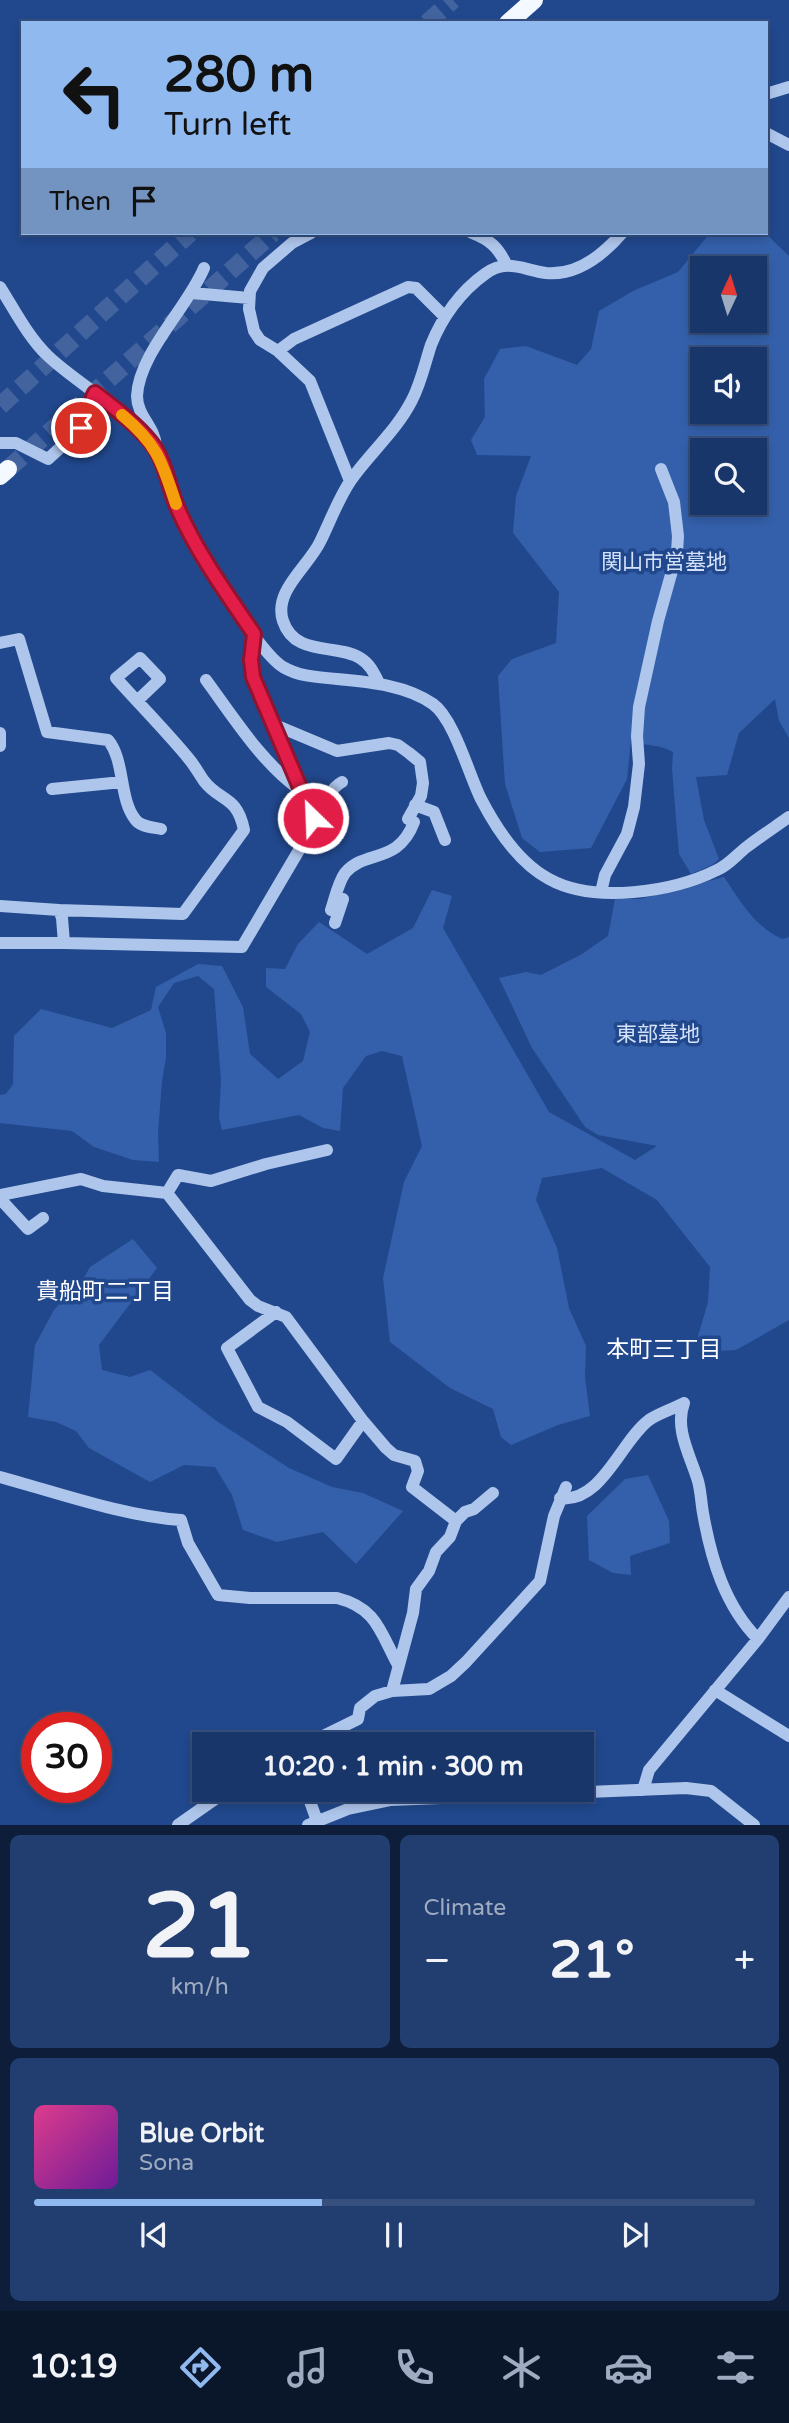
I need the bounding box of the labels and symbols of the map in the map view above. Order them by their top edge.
north arrow [690,256,766,332]
pin [51,398,111,458]
park label: 関山市営墓地 [601,550,727,575]
position arrow [276,781,350,855]
park label: 東部墓地 [616,1022,700,1047]
district label: 貴船町二丁目 [36,1278,174,1306]
district label: 本町三丁目 [607,1336,722,1364]
speed limit sign: 30 [21,1712,112,1803]

